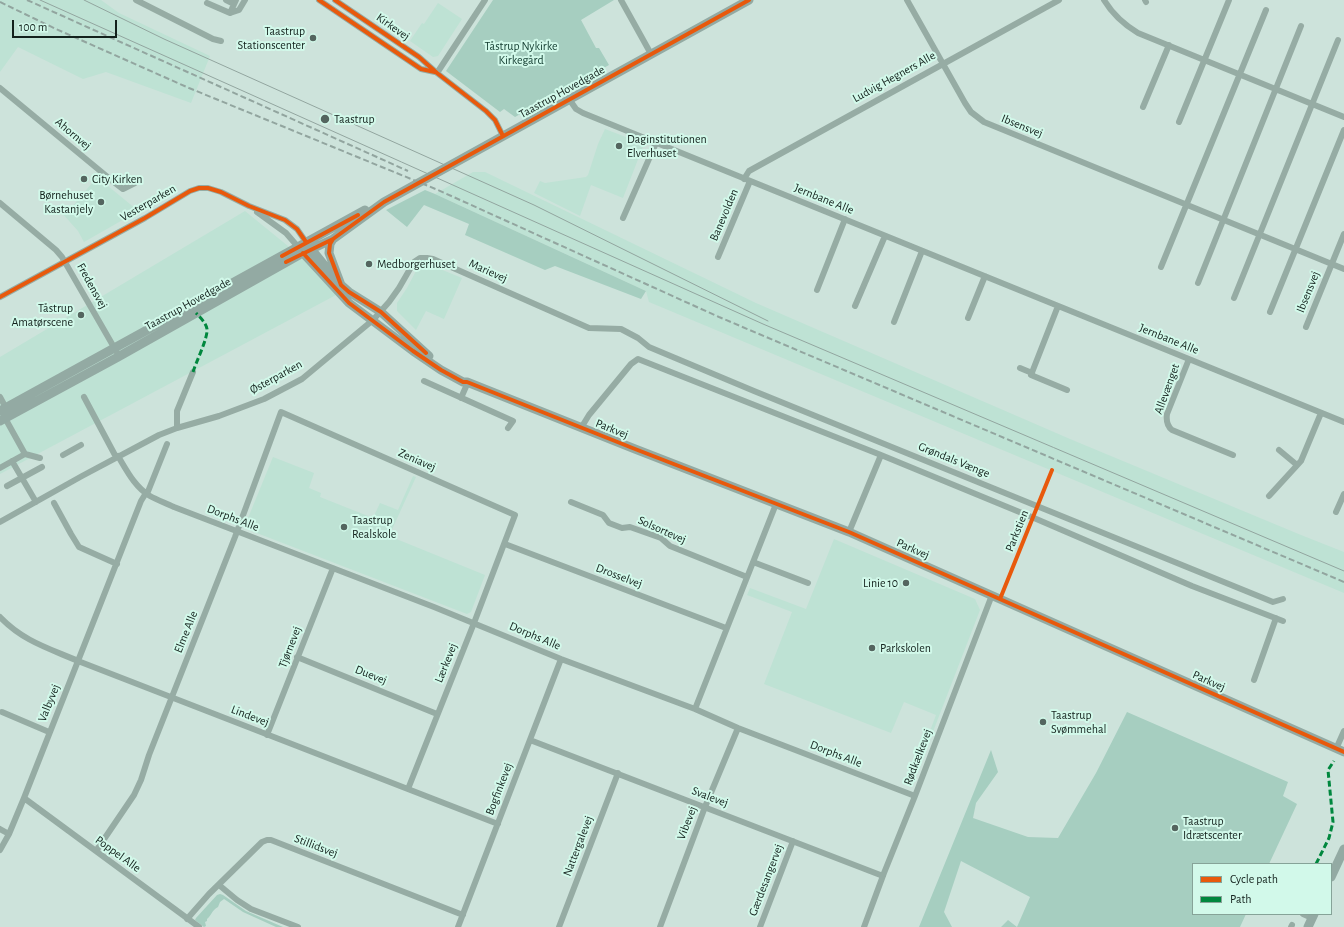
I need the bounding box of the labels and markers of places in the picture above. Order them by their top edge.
place label: Taastrup Stationscenter [237,24,305,52]
marker: Taastrup Stationscenter [308,33,318,43]
place label: Taastrup [334,112,375,126]
marker: Taastrup [319,113,331,125]
place label: Daginstitutionen Elverhuset [627,132,707,160]
marker: Daginstitutionen Elverhuset [614,141,624,151]
place label: City Kirken [92,172,142,186]
marker: City Kirken [79,174,89,184]
place label: Børnehuset Kastanjely [39,188,93,216]
marker: Børnehuset Kastanjely [96,197,106,207]
place label: Medborgerhuset [377,257,455,271]
marker: Medborgerhuset [364,259,374,269]
place label: Tåstrup Amatørscene [11,301,73,329]
marker: Tåstrup Amatørscene [76,310,86,320]
place label: Taastrup Realskole [352,513,396,541]
marker: Taastrup Realskole [339,522,349,532]
place label: Linie 10 [863,576,898,590]
marker: Linie 10 [901,578,911,588]
place label: Parkskolen [880,641,931,655]
marker: Parkskolen [867,643,877,653]
place label: Taastrup Svømmehal [1051,708,1106,736]
marker: Taastrup Svømmehal [1038,717,1048,727]
place label: Taastrup Idrætscenter [1183,814,1242,842]
marker: Taastrup Idrætscenter [1170,823,1180,833]

